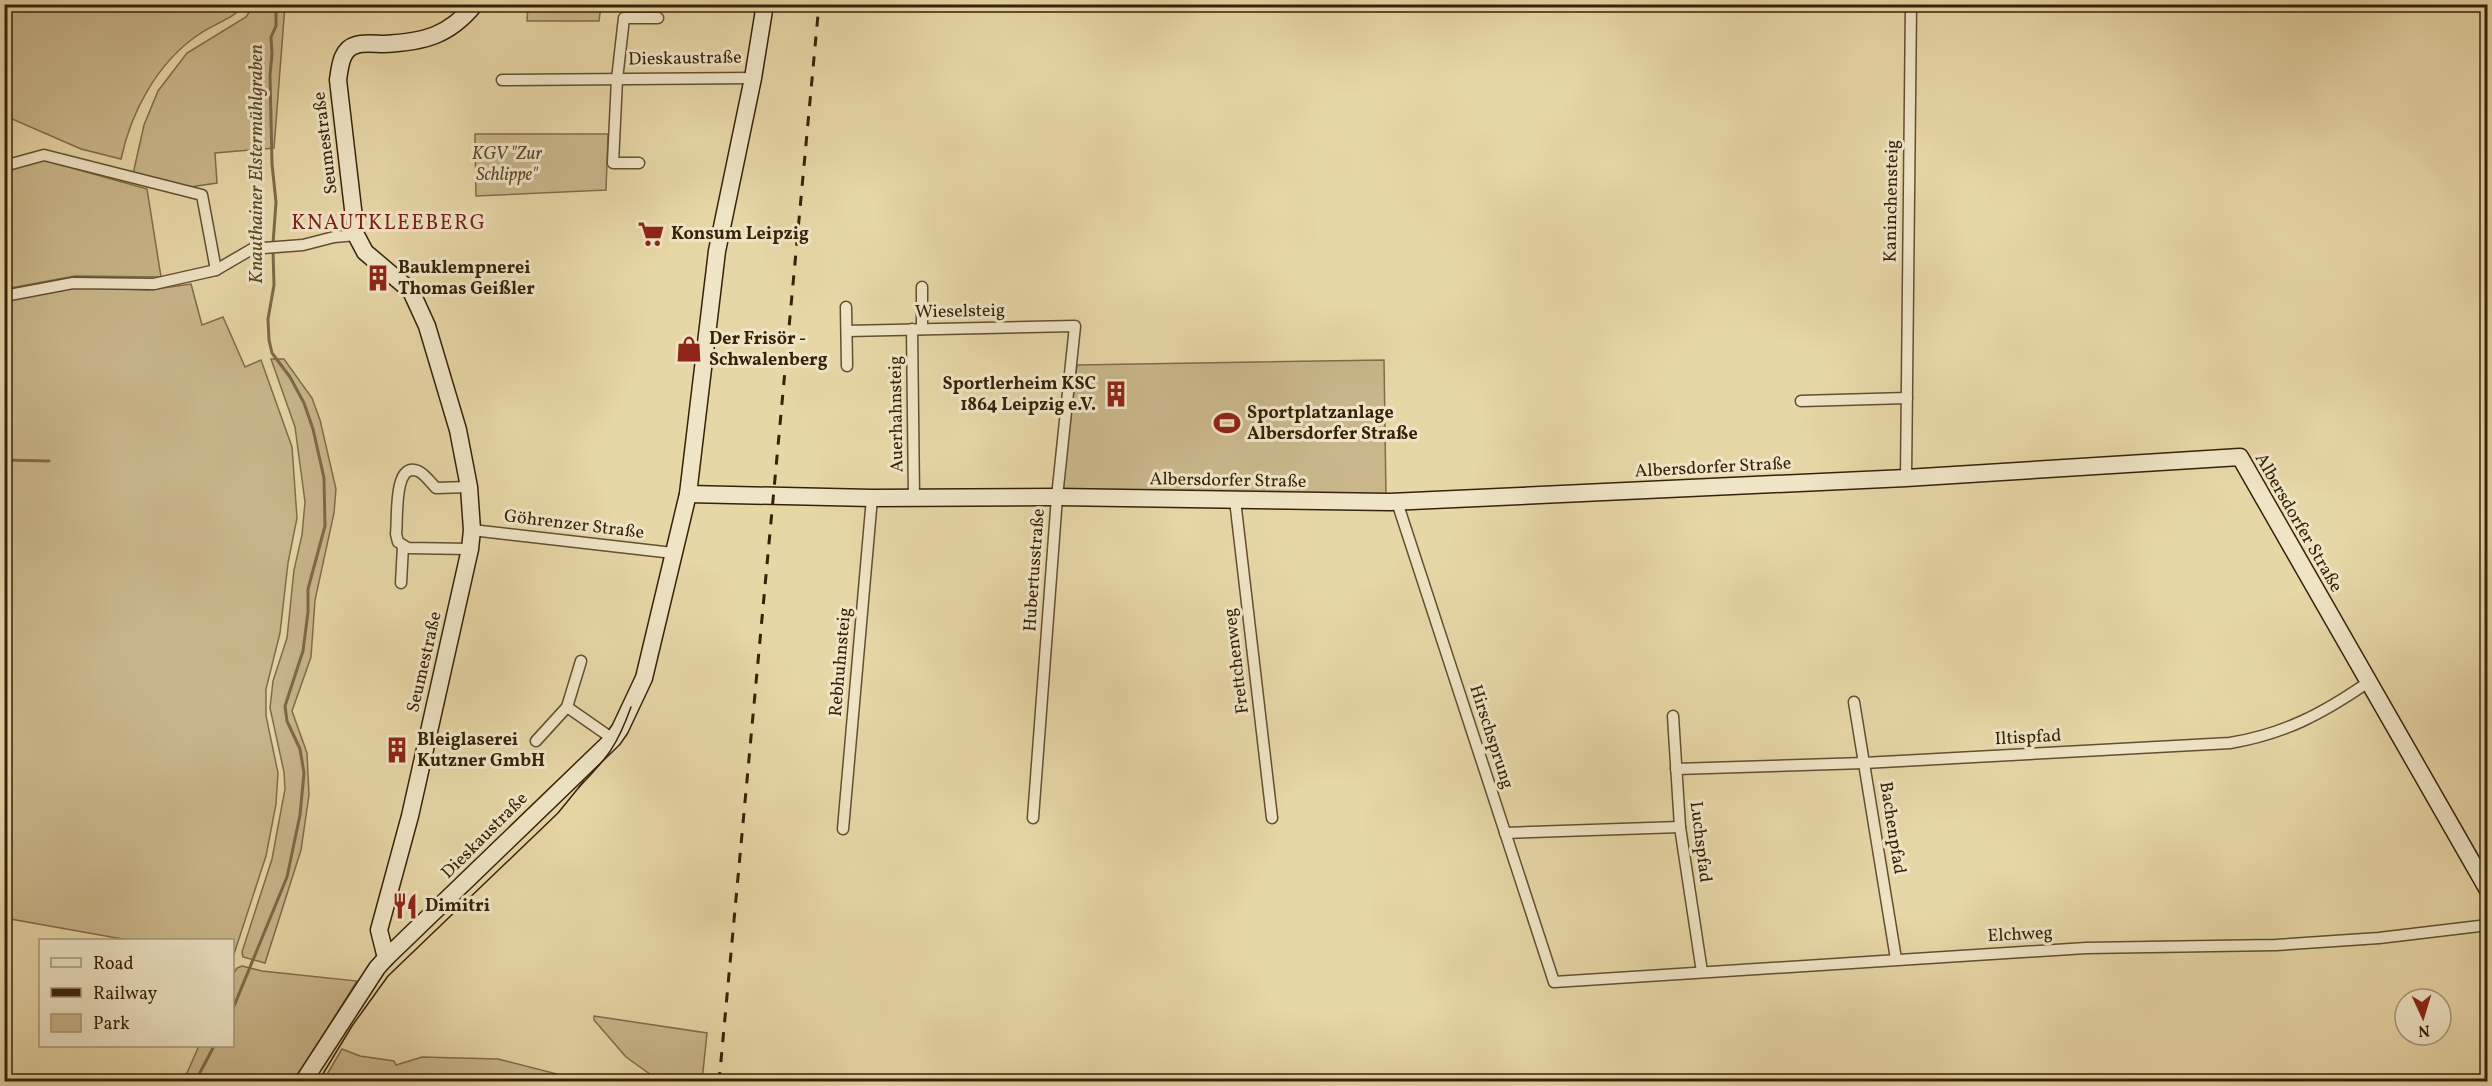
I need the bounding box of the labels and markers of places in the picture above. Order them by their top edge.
supermarket icon: Konsum Leipzig [636,219,666,249]
place label: Konsum Leipzig [671,222,809,247]
place label: Bauklempnerei Thomas Geißler [398,256,535,302]
building icon: Bauklempnerei Thomas Geißler [363,263,393,293]
place label: Der Frisör - Schwalenberg [709,327,828,373]
shop icon: Der Frisör - Schwalenberg [674,334,704,364]
place label: Sportlerheim KSC 1864 Leipzig e.V. [943,372,1096,418]
building icon: Sportlerheim KSC 1864 Leipzig e.V. [1101,379,1131,409]
place label: Sportplatzanlage Albersdorfer Straße [1247,401,1418,447]
sports icon: Sportplatzanlage Albersdorfer Straße [1212,408,1242,438]
place label: Bleiglaserei Kutzner GmbH [417,728,545,774]
building icon: Bleiglaserei Kutzner GmbH [382,735,412,765]
restaurant icon: Dimitri [390,891,420,921]
place label: Dimitri [425,894,490,919]

